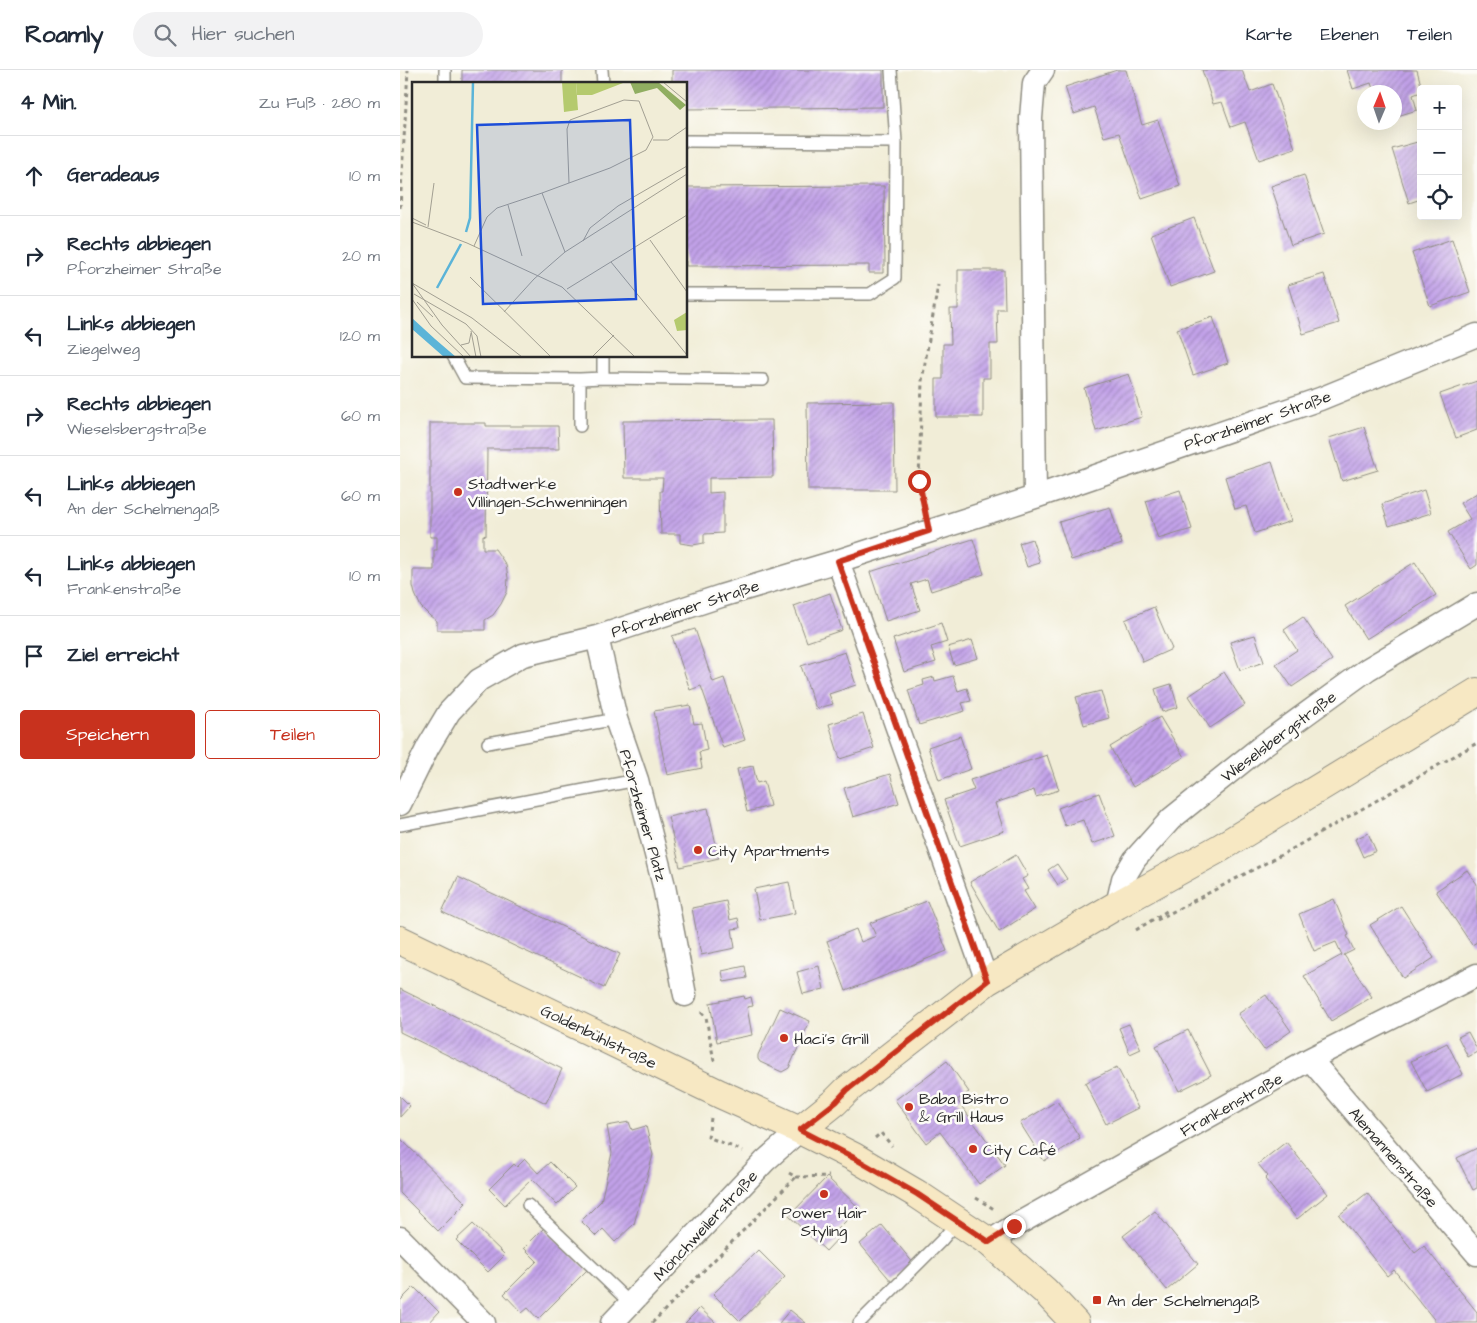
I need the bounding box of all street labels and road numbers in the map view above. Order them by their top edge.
street label: Pforzheimer Straße [1181,385,1334,457]
street label: Pforzheimer Straße [608,575,763,643]
street label: Wieselsbergstraße [1216,686,1342,788]
street label: Pforzheimer Platz [614,747,672,884]
street label: Goldenbühlstraße [537,999,661,1075]
street label: Frankenstraße [1176,1067,1287,1142]
street label: Alemannenstraße [1344,1103,1443,1213]
street label: Mönchweilerstraße [649,1165,763,1286]

